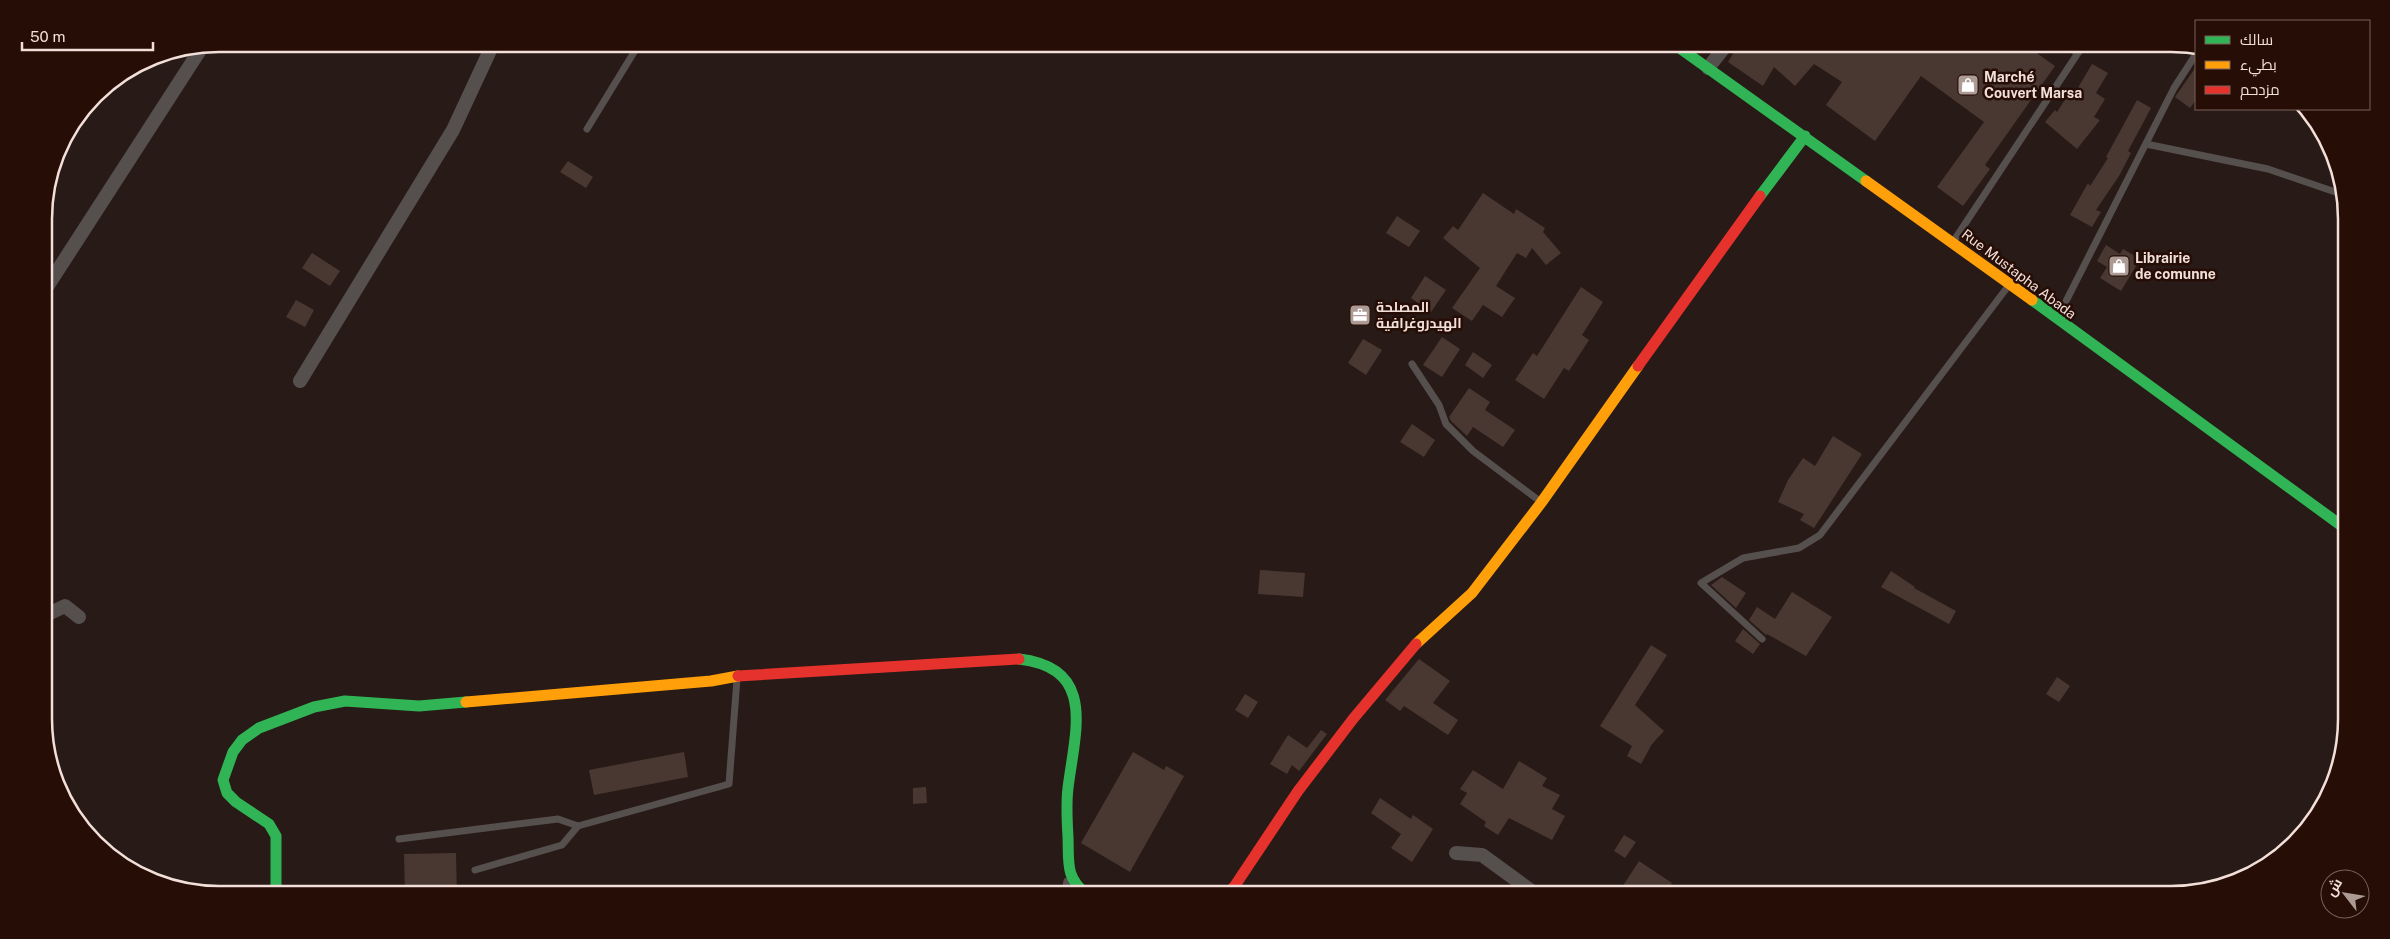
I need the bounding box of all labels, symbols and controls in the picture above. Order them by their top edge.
scale bar [22,20,154,52]
legend [2195,20,2370,110]
text: 50 m [30,28,65,45]
text: سالك [2240,31,2273,48]
text: بطيء [2240,56,2277,77]
place label: Marché Couvert Marsa [1984,69,2082,101]
shop icon: Marché Couvert Marsa [1956,73,1980,97]
text: مزدحم [2240,81,2280,100]
street label: Rue Mustapha Abada [1959,226,2079,322]
place label: Librairie de comunne [2135,250,2216,282]
shop icon: Librairie de comunne [2107,254,2131,278]
place label: المصلحة الهيدروغرافية [1376,299,1462,332]
office icon: المصلحة الهيدروغرافية [1348,303,1372,327]
north arrow [2320,869,2370,919]
text: ش [2322,875,2346,900]

